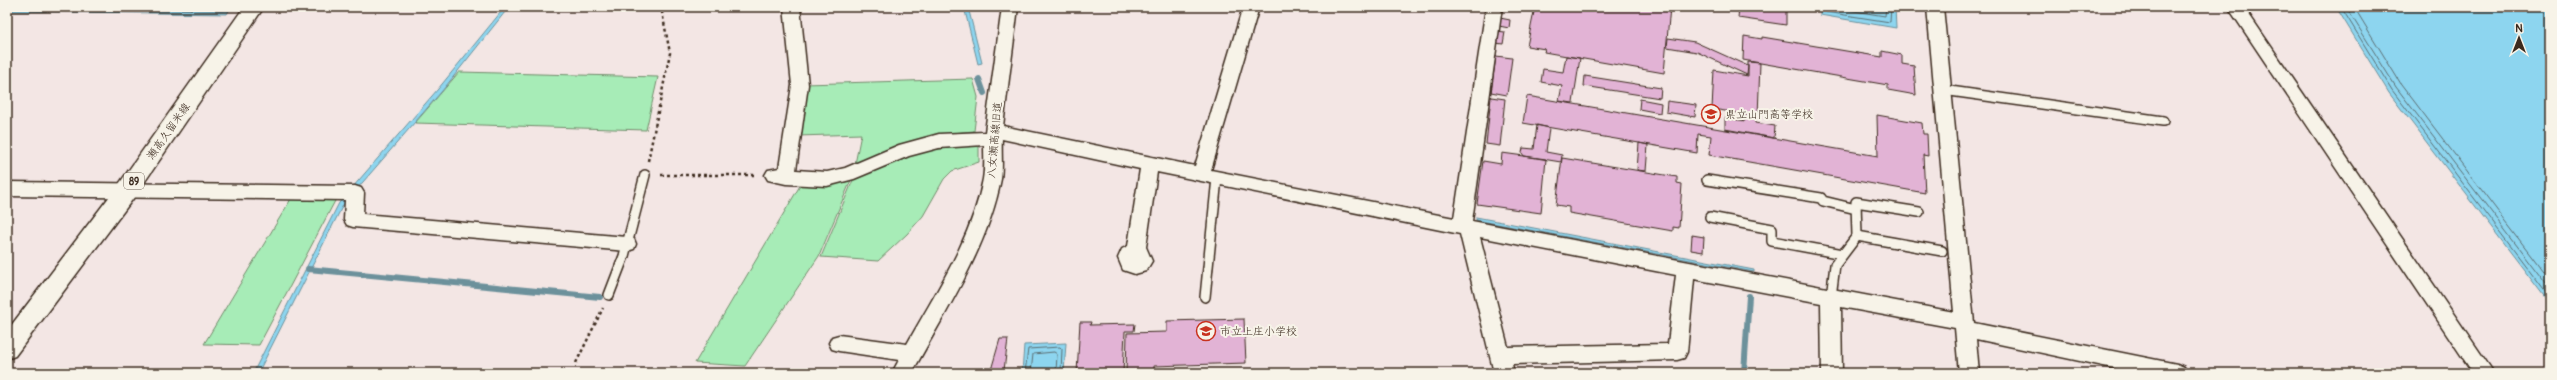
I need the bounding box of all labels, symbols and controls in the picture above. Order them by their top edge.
north arrow [2499,18,2539,58]
text: N [2515,22,2523,35]
street label: 瀬高久留米線 [144,101,193,162]
street label: 八女瀬高線旧道 [985,101,1004,179]
school or university icon: 県立山門高等学校 [1700,103,1722,125]
place label: 県立山門高等学校 [1725,108,1813,121]
road number: 89 [124,173,144,189]
school or university icon: 市立上庄小学校 [1195,320,1217,342]
place label: 市立上庄小学校 [1220,325,1297,338]

